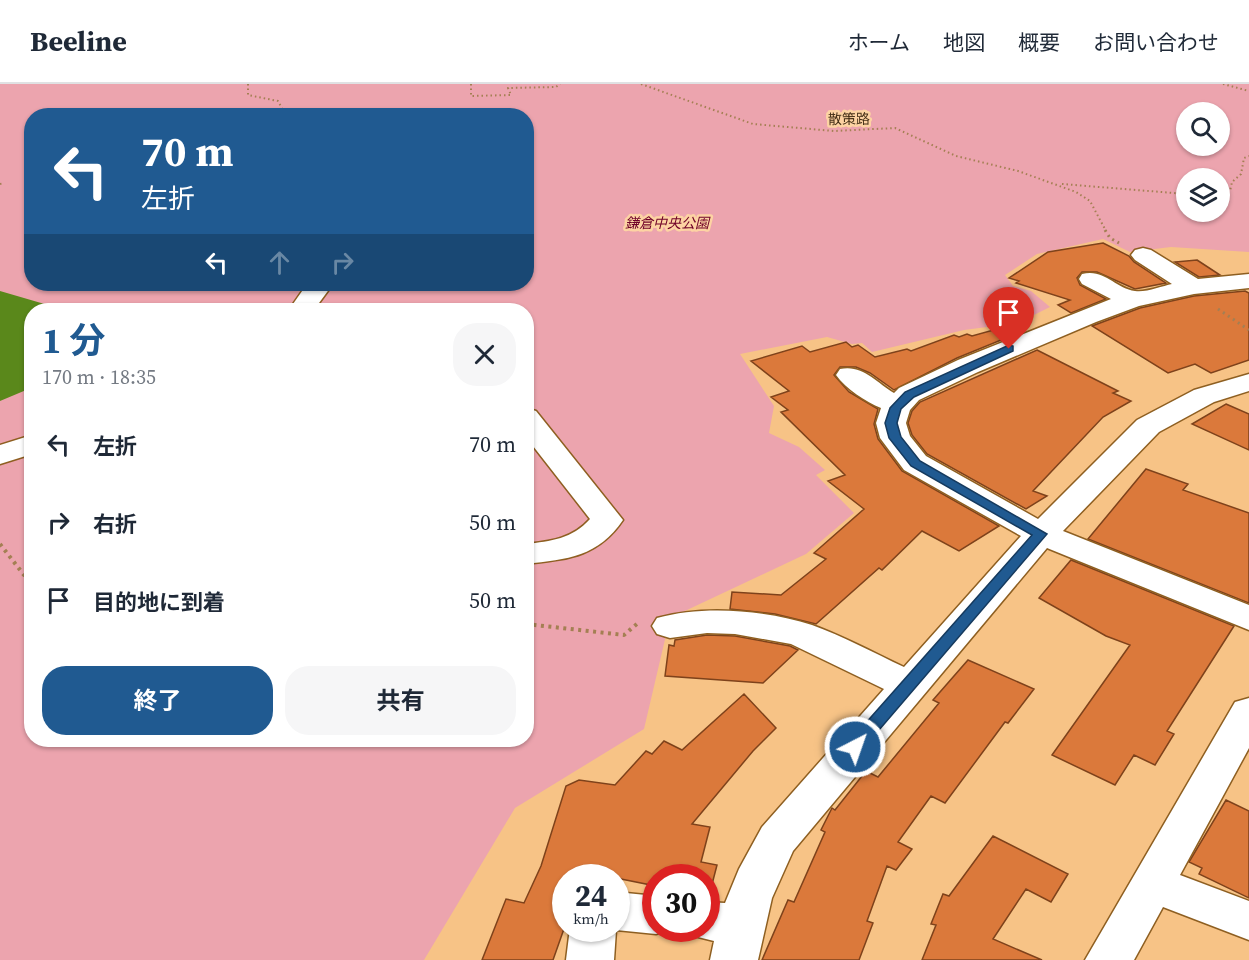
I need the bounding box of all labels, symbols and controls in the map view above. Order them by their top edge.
text: Beeline [30,22,127,60]
text: ホーム [848,28,910,57]
text: 地図 [943,28,985,57]
text: 概要 [1018,28,1060,57]
text: お問い合わせ [1093,28,1219,57]
map controls [1176,102,1230,222]
button: search [1176,102,1230,156]
street label: 散策路 [828,109,870,129]
text: 70 m [141,122,234,180]
icon: left [42,132,120,210]
button: layers [1176,168,1230,222]
text: 左折 [141,180,195,217]
park label: 鎌倉中央公園 [625,213,711,233]
icon: left [200,246,233,279]
icon: ahead [263,246,296,279]
icon: right [326,246,359,279]
pin [983,287,1034,349]
icon: arrive [992,296,1025,329]
text: 1 分 [42,316,105,365]
button: close [453,323,516,386]
text: 170 m · 18:35 [42,363,156,391]
icon: left [42,428,75,461]
text: 70 m [469,429,516,459]
text: 左折 [93,431,137,461]
icon: right [42,506,75,539]
text: 50 m [469,507,516,537]
text: 右折 [93,509,137,539]
icon: arrive [42,584,75,617]
text: 50 m [469,585,516,615]
text: 目的地に到着 [93,587,225,617]
button: 終了 [42,666,273,735]
button: 共有 [285,666,516,735]
position arrow [823,715,887,779]
speed limit sign: 30 [642,864,720,942]
text: 24 [575,875,607,916]
text: km/h [573,908,609,929]

